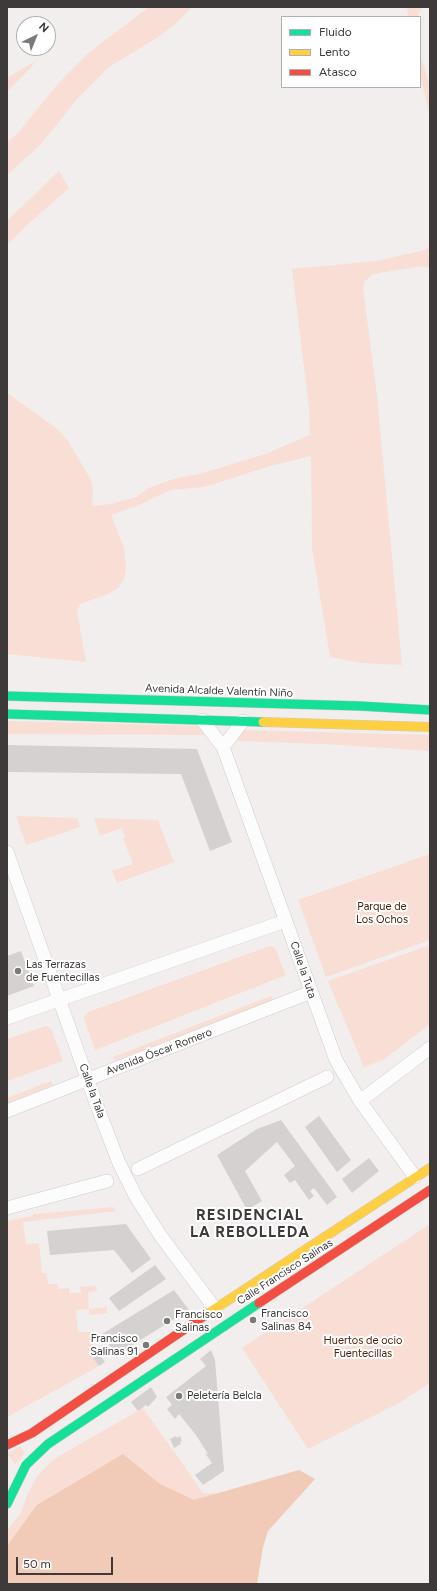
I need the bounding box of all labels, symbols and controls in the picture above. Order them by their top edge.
north arrow [16,16,56,56]
legend [281,16,421,88]
text: N [36,20,51,35]
text: Fluido [319,25,352,39]
text: Lento [319,45,350,59]
text: Atasco [319,65,357,79]
street label: Avenida Alcalde Valentín Niño [145,682,293,700]
park label: Parque de Los Ochos [356,900,408,926]
street label: Calle la Tuta [287,940,319,1000]
place label: Las Terrazas de Fuentecillas [26,958,100,984]
marker: Las Terrazas de Fuentecillas [13,966,23,976]
street label: Avenida Óscar Romero [104,1026,214,1078]
street label: Calle la Tala [76,1062,108,1120]
district label: RESIDENCIAL LA REBOLLEDA [190,1207,310,1242]
street label: Calle Francisco Salinas [235,1236,335,1308]
place label: Francisco Salinas 84 [261,1307,312,1333]
place label: Francisco Salinas [175,1308,222,1334]
marker: Francisco Salinas 84 [248,1315,258,1325]
marker: Francisco Salinas [162,1316,172,1326]
place label: Francisco Salinas 91 [90,1332,138,1358]
park label: Huertos de ocio Fuentecillas [324,1334,402,1360]
marker: Francisco Salinas 91 [141,1340,151,1350]
place label: Peletería Belcla [187,1389,262,1403]
marker: Peletería Belcla [174,1391,184,1401]
scale bar [18,1549,115,1575]
text: 50 m [23,1557,51,1571]

